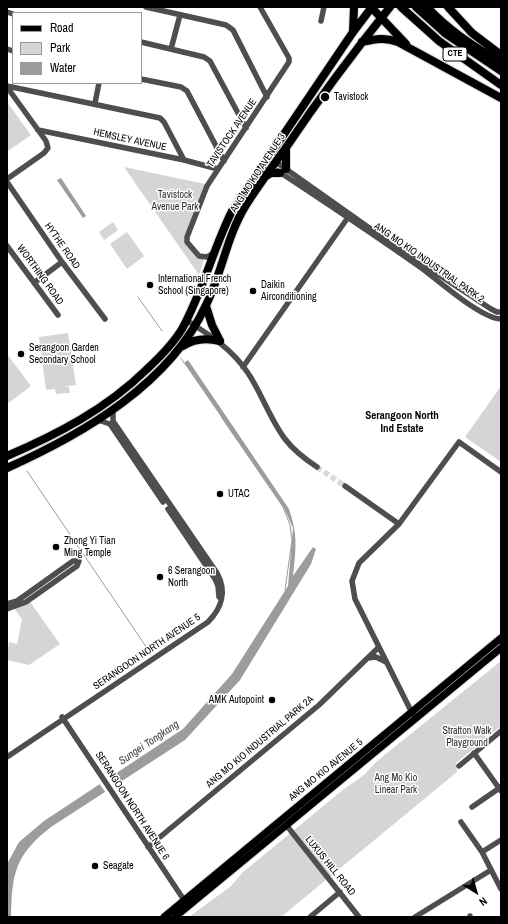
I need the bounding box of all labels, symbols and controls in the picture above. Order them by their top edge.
legend [12,12,142,84]
text: Road [50,20,74,36]
text: Park [50,40,70,56]
road number: CTE [443,47,467,61]
text: Water [50,60,76,76]
marker: Tavistock [319,91,331,103]
place label: Tavistock [334,91,368,103]
street label: TAVISTOCK AVENUE [205,96,259,170]
street label: HEMSLEY AVENUE [92,126,168,154]
street label: ANG MO KIO AVENUE 3 [228,131,288,215]
park label: Tavistock Avenue Park [152,189,198,212]
street label: ANG MO KIO INDUSTRIAL PARK 2 [372,220,486,306]
street label: HYTHE ROAD [42,221,82,271]
street label: WORTHING ROAD [14,243,66,307]
place label: International French School (Singapore) [158,273,231,296]
place label: Daikin Airconditioning [261,279,317,302]
marker: International French School (Singapore) [145,280,155,290]
marker: Daikin Airconditioning [248,286,258,296]
place label: Serangoon Garden Secondary School [29,342,99,366]
marker: Serangoon Garden Secondary School [16,349,26,359]
district label: Serangoon North Ind Estate [365,409,439,435]
place label: UTAC [228,488,250,500]
marker: UTAC [215,489,225,499]
place label: Zhong Yi Tian Ming Temple [64,535,115,558]
marker: Zhong Yi Tian Ming Temple [51,542,61,552]
place label: 6 Serangoon North [168,565,215,588]
marker: 6 Serangoon North [155,572,165,582]
street label: SERANGOON NORTH AVENUE 5 [91,612,203,692]
street label: ANG MO KIO INDUSTRIAL PARK 2A [204,693,316,791]
place label: AMK Autopoint [209,694,264,706]
marker: AMK Autopoint [267,695,277,705]
water label: Sungei Tongkang [116,718,182,768]
park label: Stratton Walk Playground [443,725,491,748]
street label: ANG MO KIO AVENUE 5 [287,736,365,804]
street label: SERANGOON NORTH AVENUE 6 [92,750,172,862]
park label: Ang Mo Kio Linear Park [375,772,417,796]
street label: LUXUS HILL ROAD [302,834,358,898]
place label: Seagate [103,860,134,872]
marker: Seagate [90,861,100,871]
north arrow [456,872,496,912]
text: N [476,894,490,909]

